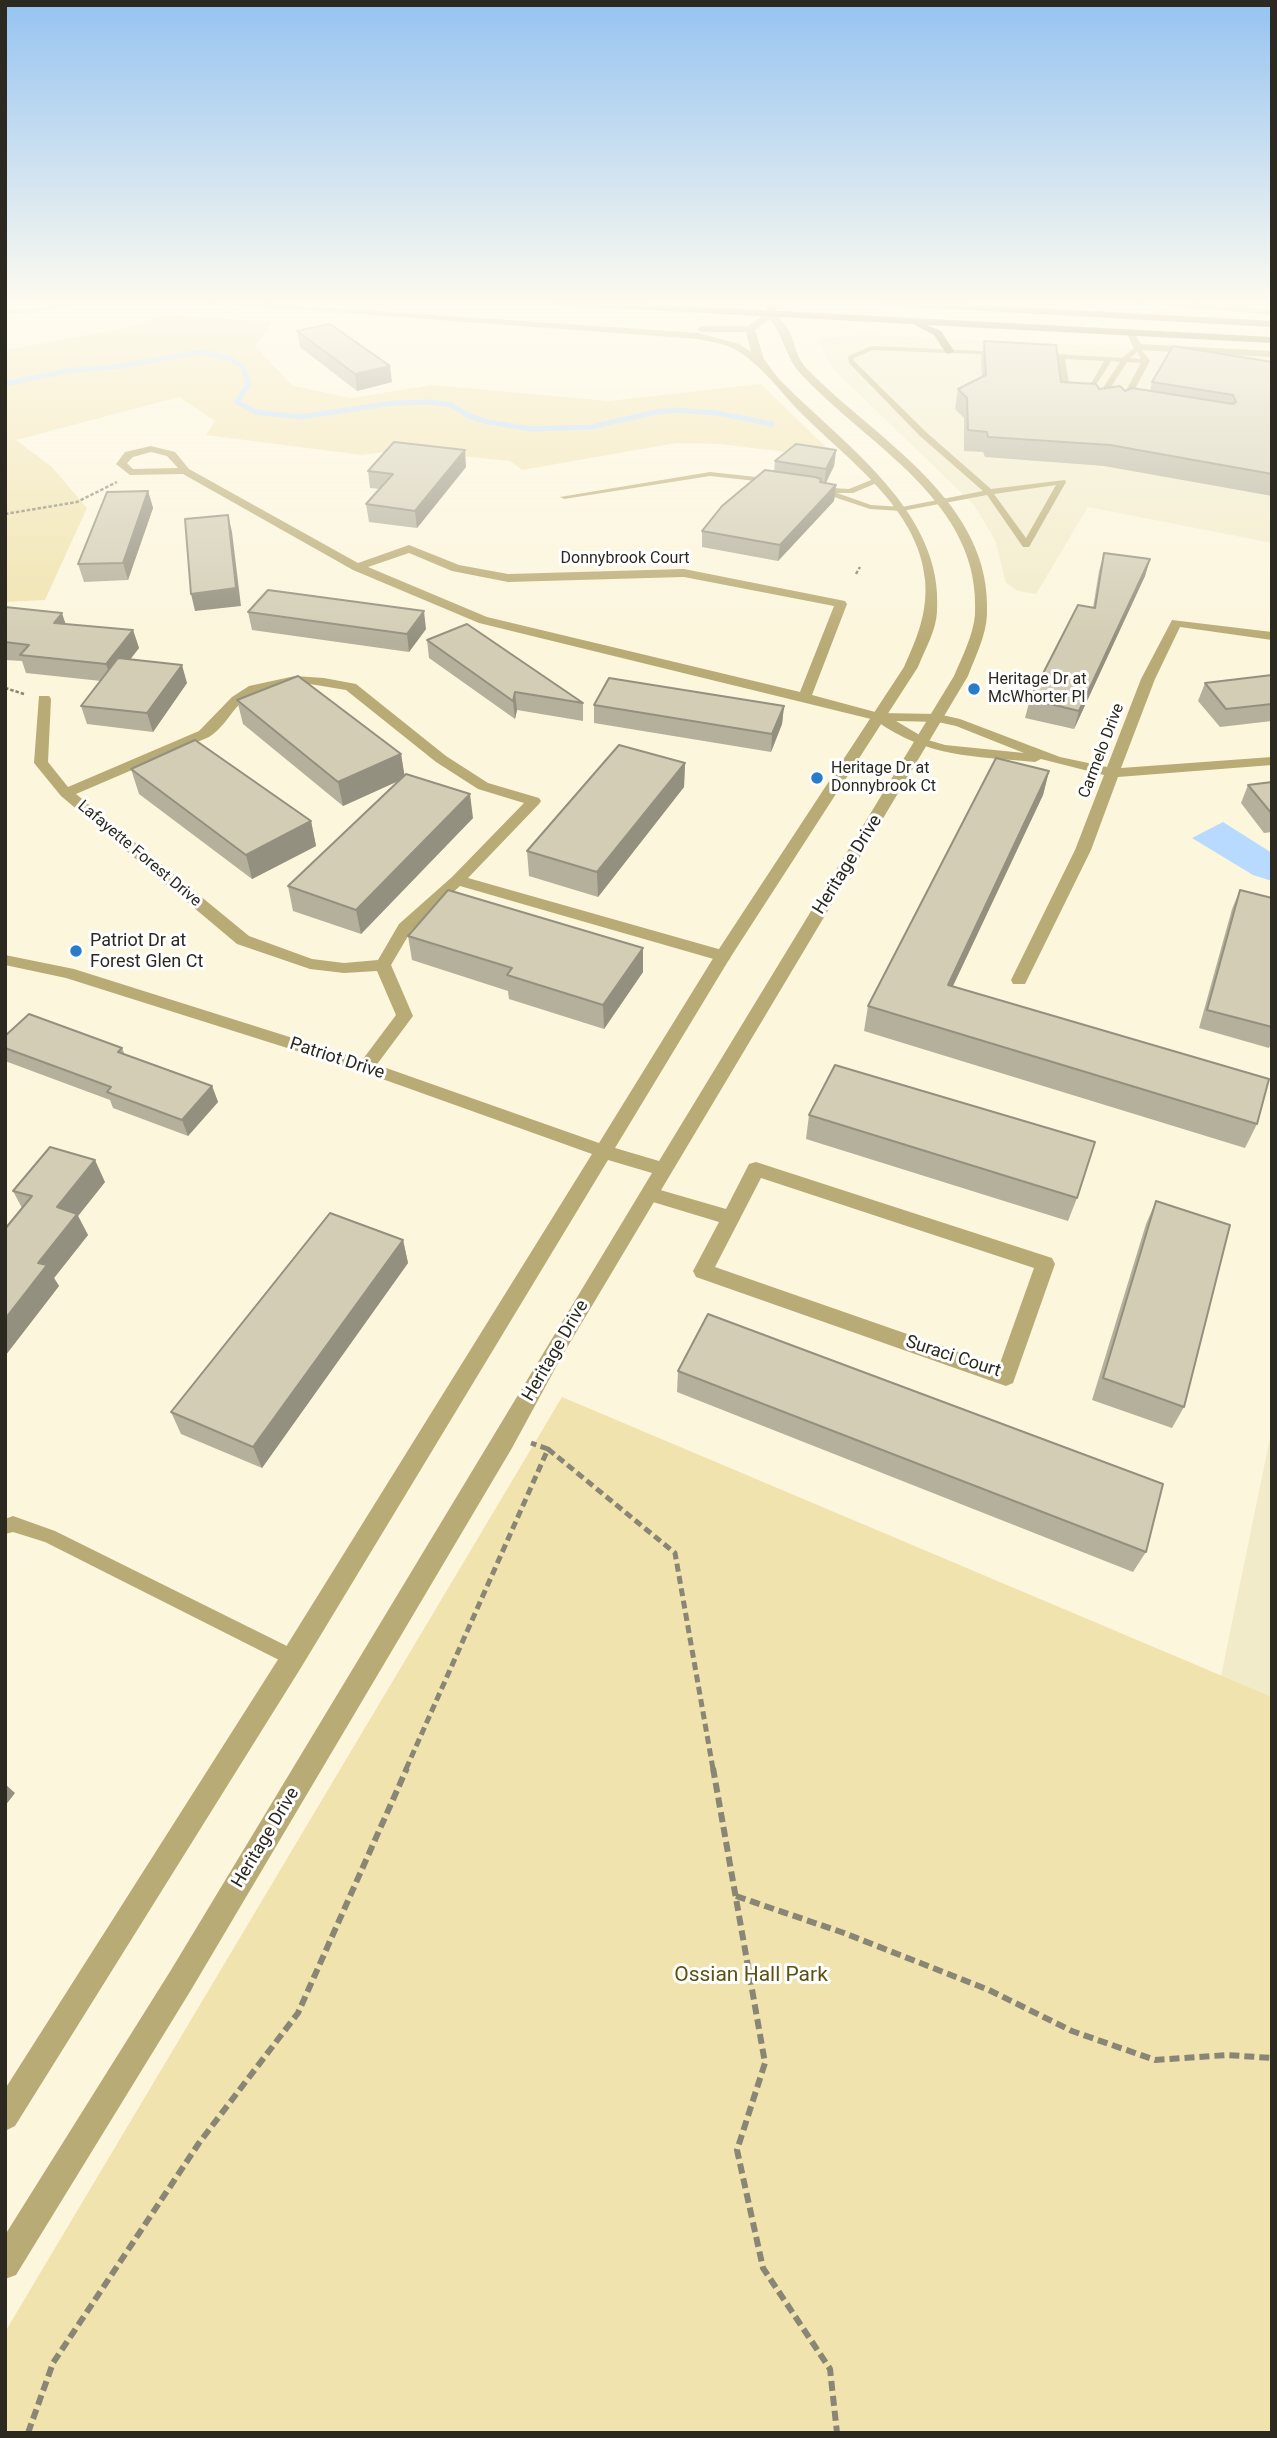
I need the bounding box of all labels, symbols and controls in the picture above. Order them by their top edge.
street label: Donnybrook Court [561,549,689,569]
place label: Heritage Dr at McWhorter Pl [988,670,1086,708]
marker: Heritage Dr at McWhorter Pl [966,681,982,697]
street label: Carmelo Drive [1075,701,1129,801]
place label: Heritage Dr at Donnybrook Ct [831,759,936,797]
marker: Heritage Dr at Donnybrook Ct [809,770,825,786]
street label: Lafayette Forest Drive [73,797,205,911]
street label: Heritage Drive [809,811,887,919]
place label: Patriot Dr at Forest Glen Ct [90,930,203,972]
marker: Patriot Dr at Forest Glen Ct [68,943,84,959]
street label: Patriot Drive [287,1034,387,1084]
street label: Heritage Drive [518,1297,594,1405]
street label: Suraci Court [903,1331,1003,1383]
street label: Heritage Drive [228,1784,304,1892]
park label: Ossian Hall Park [674,1963,828,1989]

